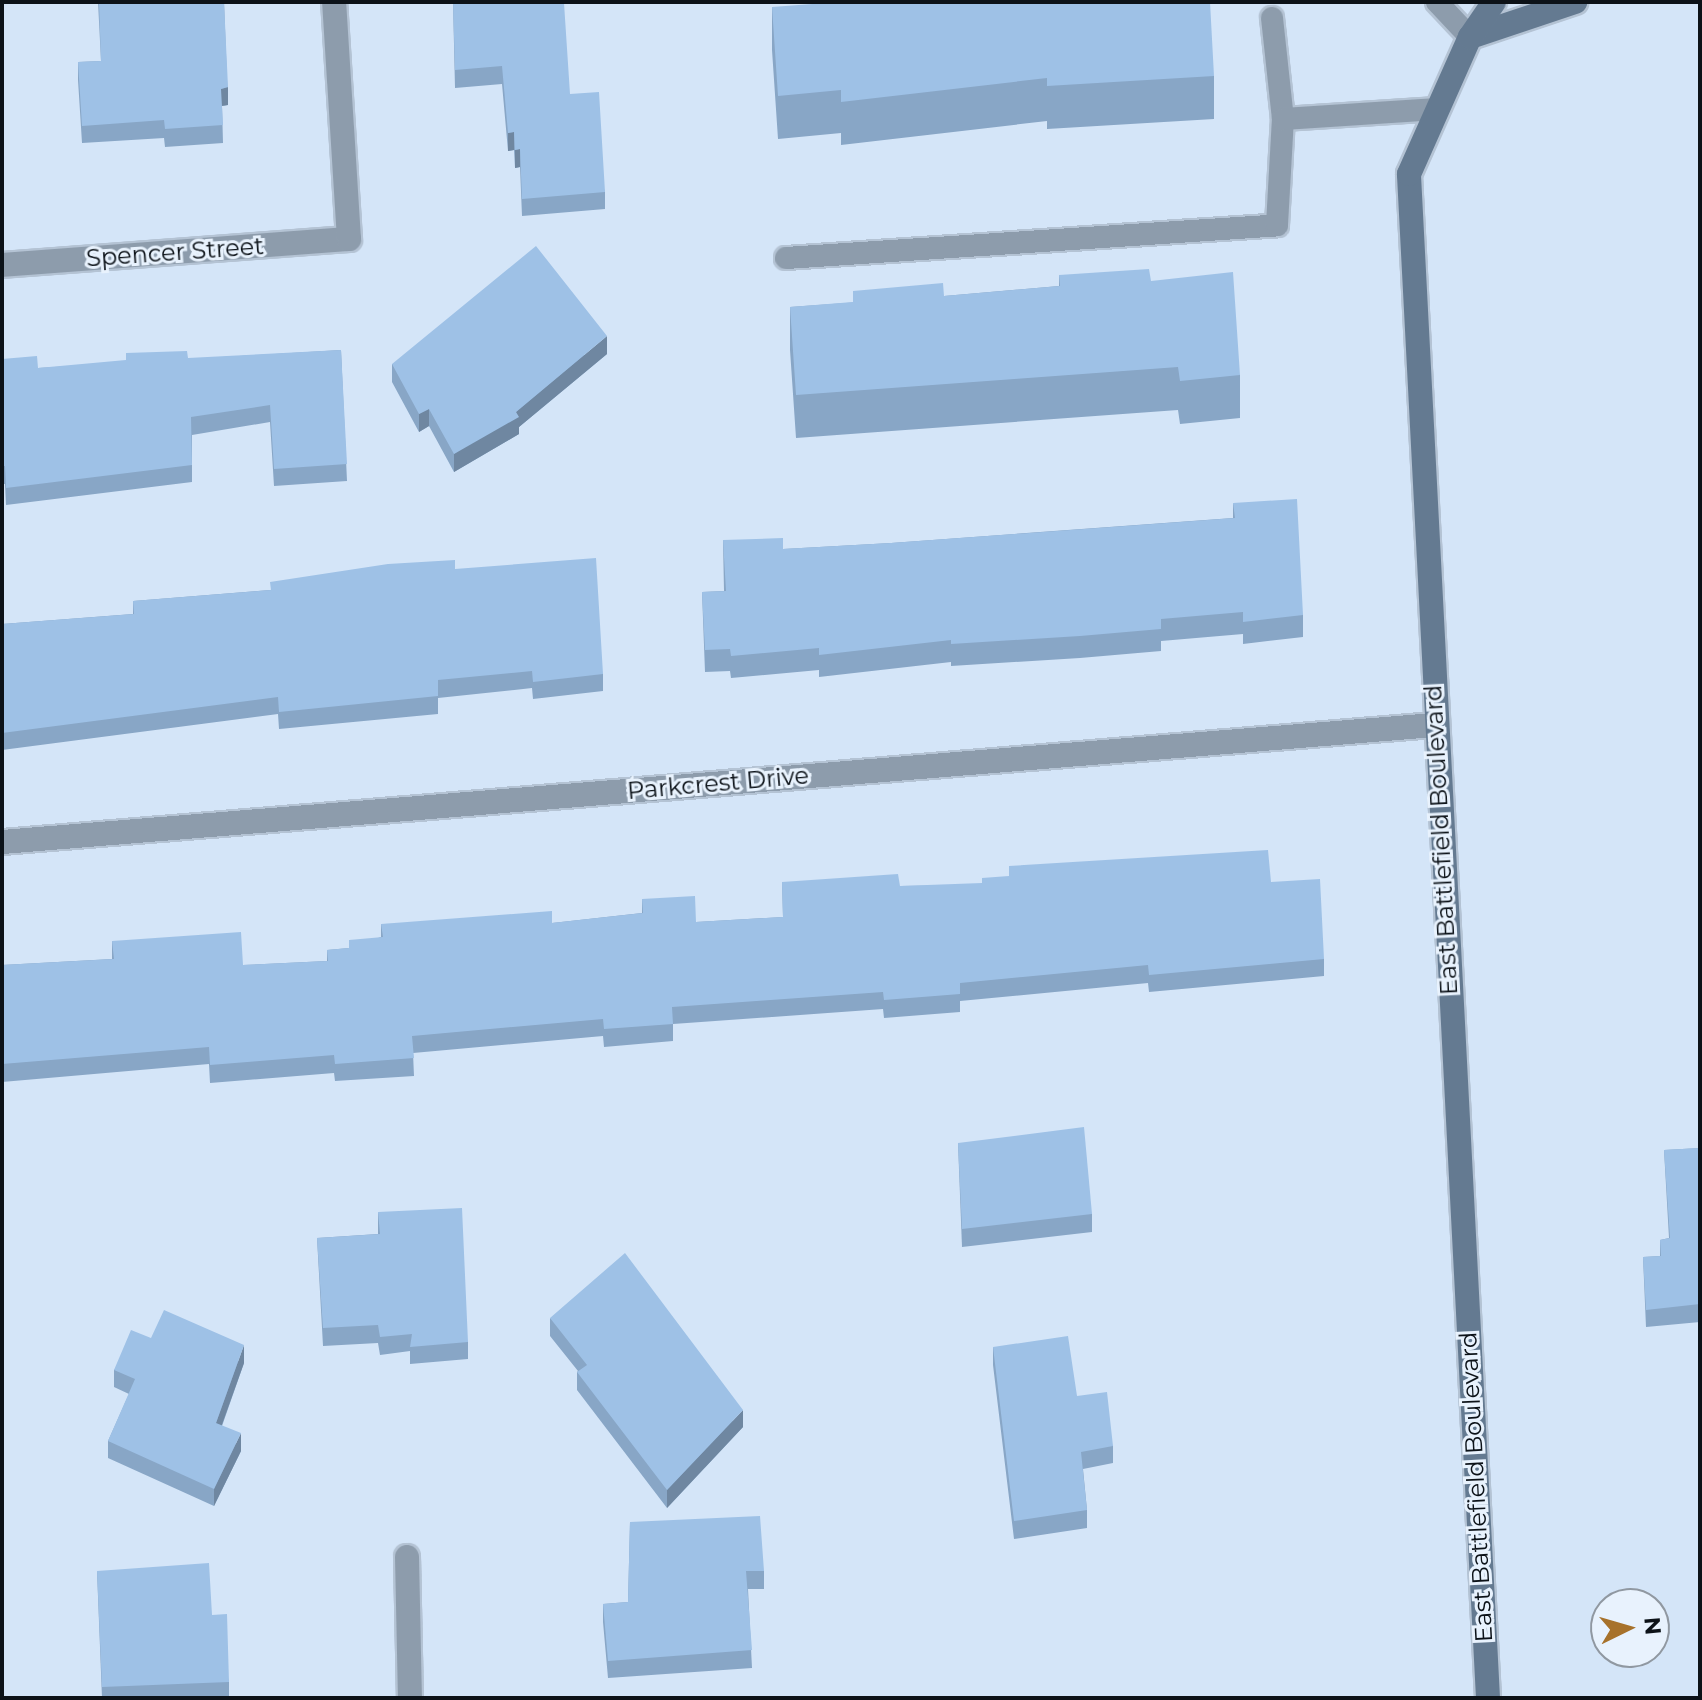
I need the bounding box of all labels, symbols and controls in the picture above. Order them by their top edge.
street label: Spencer Street [85,231,265,273]
street label: East Battlefield Boulevard [1418,684,1464,996]
street label: Parkcrest Drive [626,761,810,805]
street label: East Battlefield Boulevard [1453,1331,1499,1643]
north arrow [1590,1588,1670,1668]
text: N [1638,1616,1667,1636]

